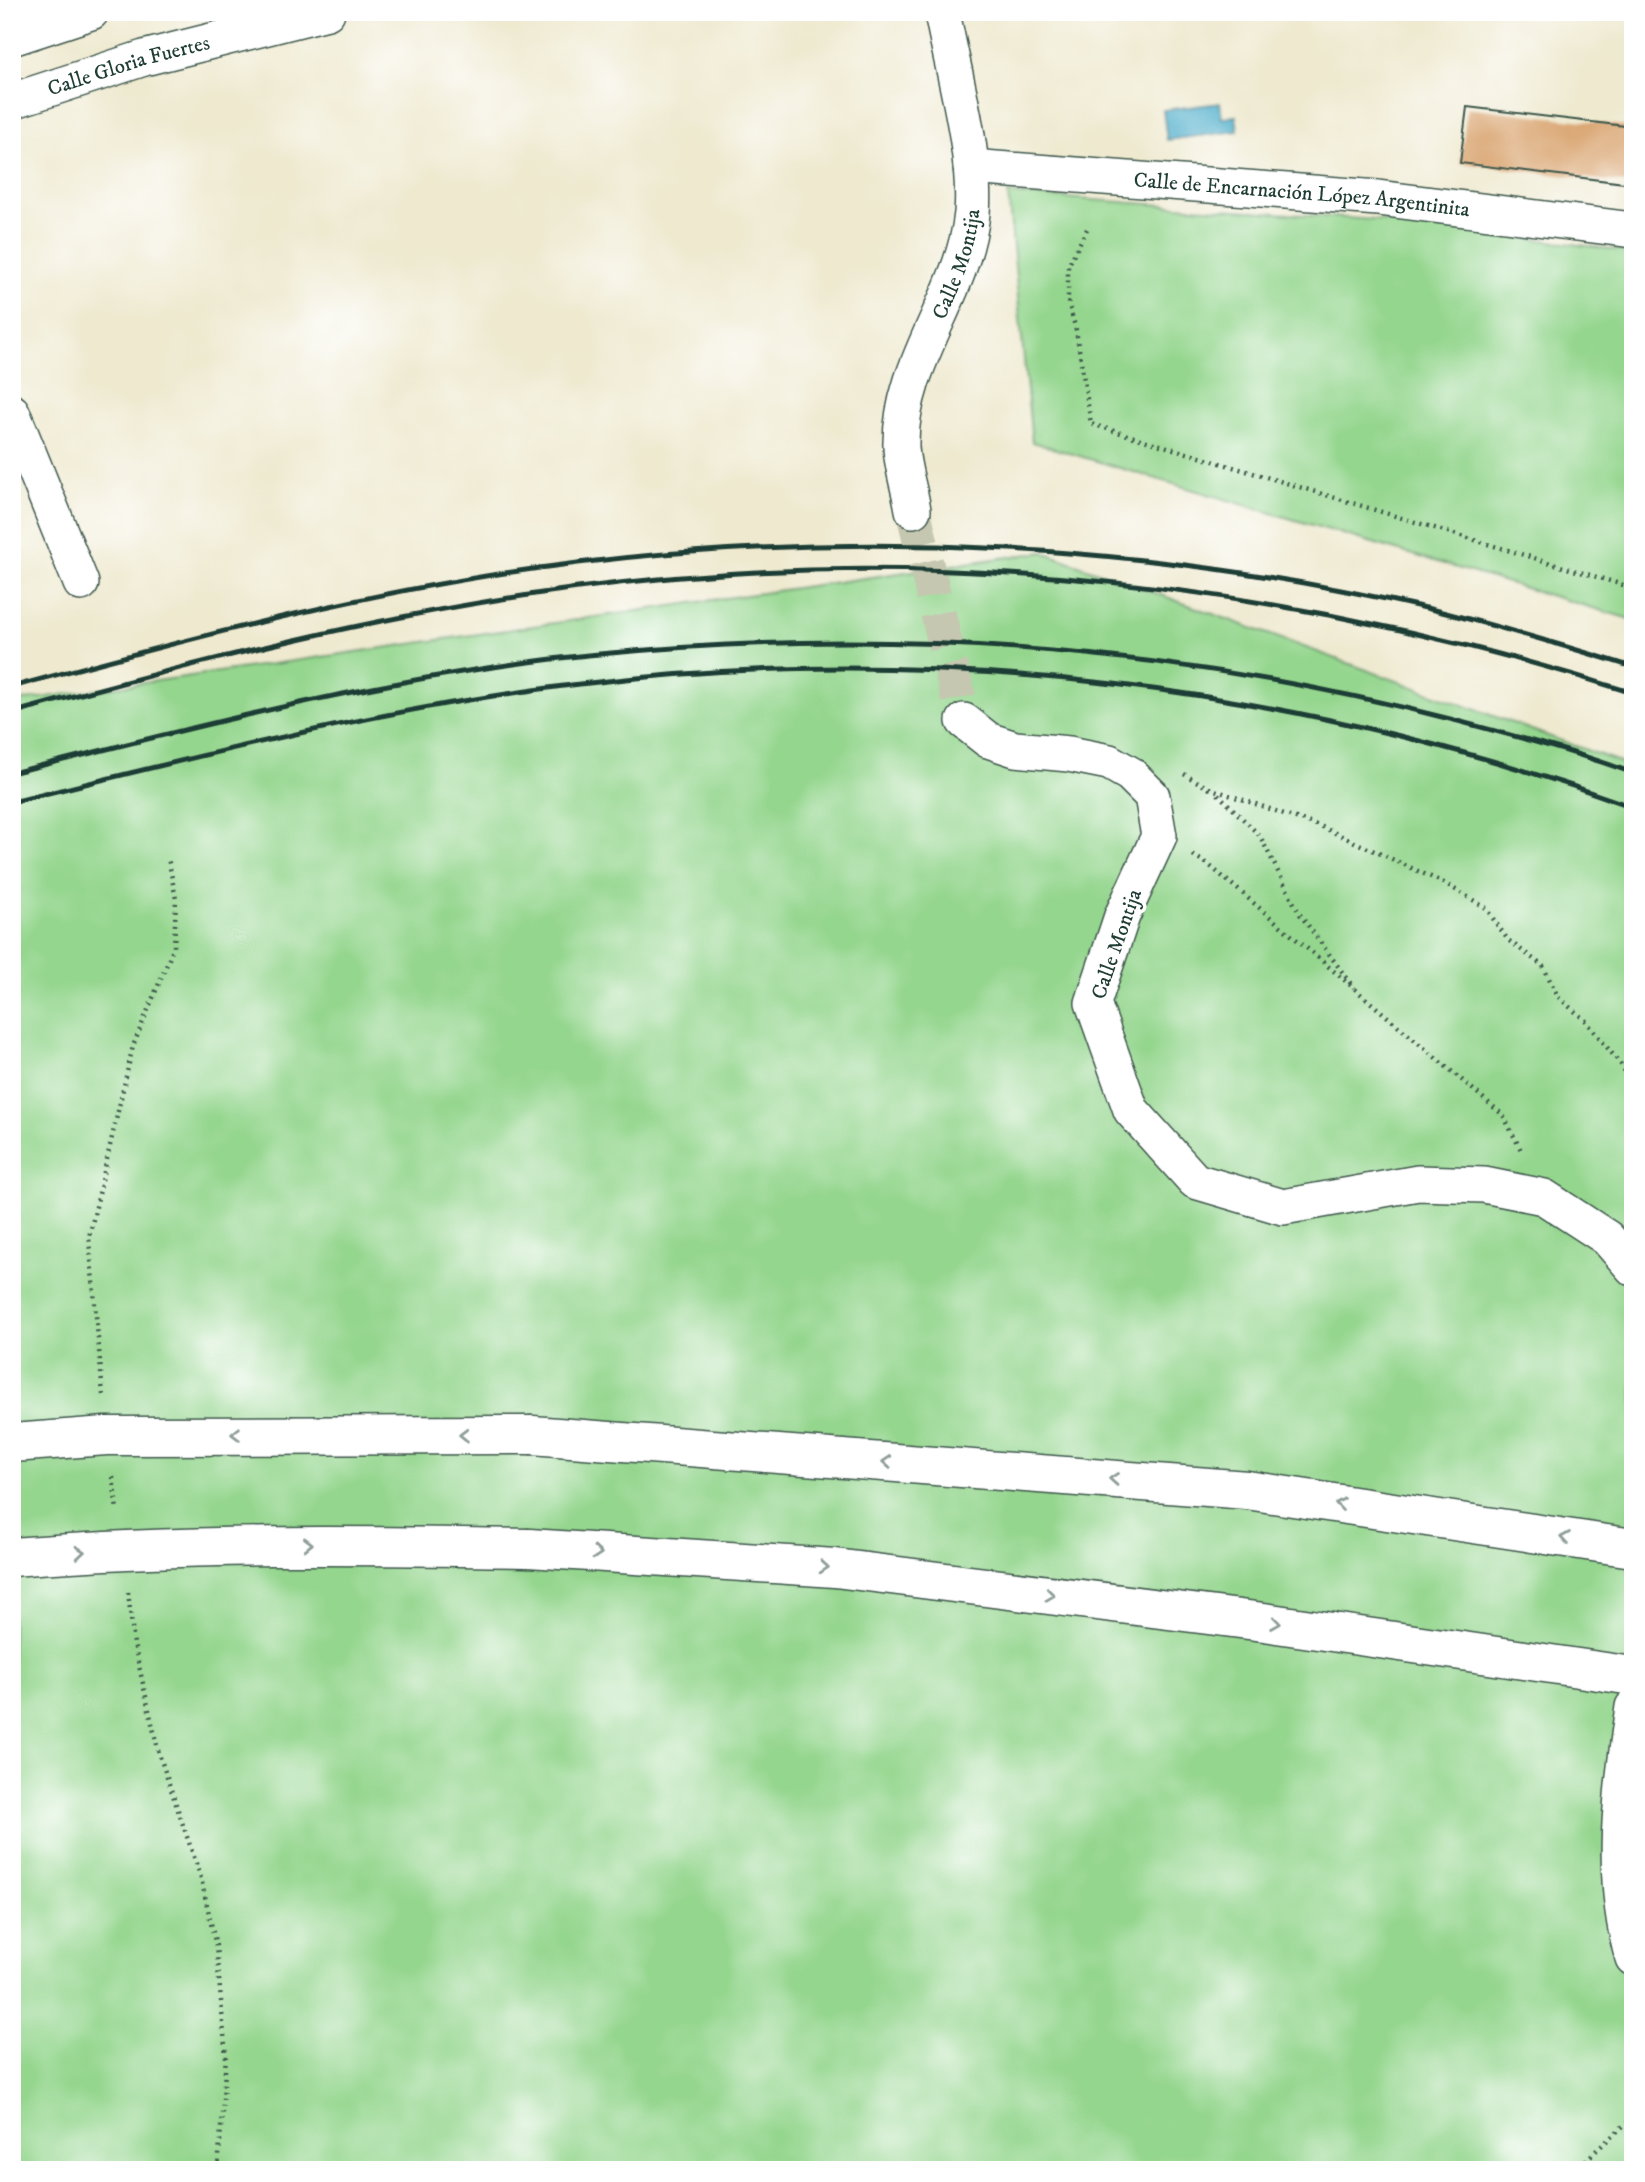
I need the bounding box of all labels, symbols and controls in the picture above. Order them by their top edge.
street label: Calle Gloria Fuertes [44,30,212,103]
street label: Calle de Encarnación López Argentinita [1133,167,1471,223]
street label: Calle Montija [927,208,986,324]
street label: Calle Montija [1086,886,1148,1003]
one-way arrow [231,1427,242,1442]
one-way arrow [458,1427,469,1443]
one-way arrow [882,1455,893,1470]
one-way arrow [1108,1472,1119,1487]
one-way arrow [1334,1497,1346,1512]
one-way arrow [1559,1531,1571,1546]
one-way arrow [302,1537,313,1552]
one-way arrow [75,1545,86,1560]
one-way arrow [592,1545,603,1560]
one-way arrow [819,1560,830,1575]
one-way arrow [1044,1587,1056,1602]
one-way arrow [1270,1616,1282,1631]

